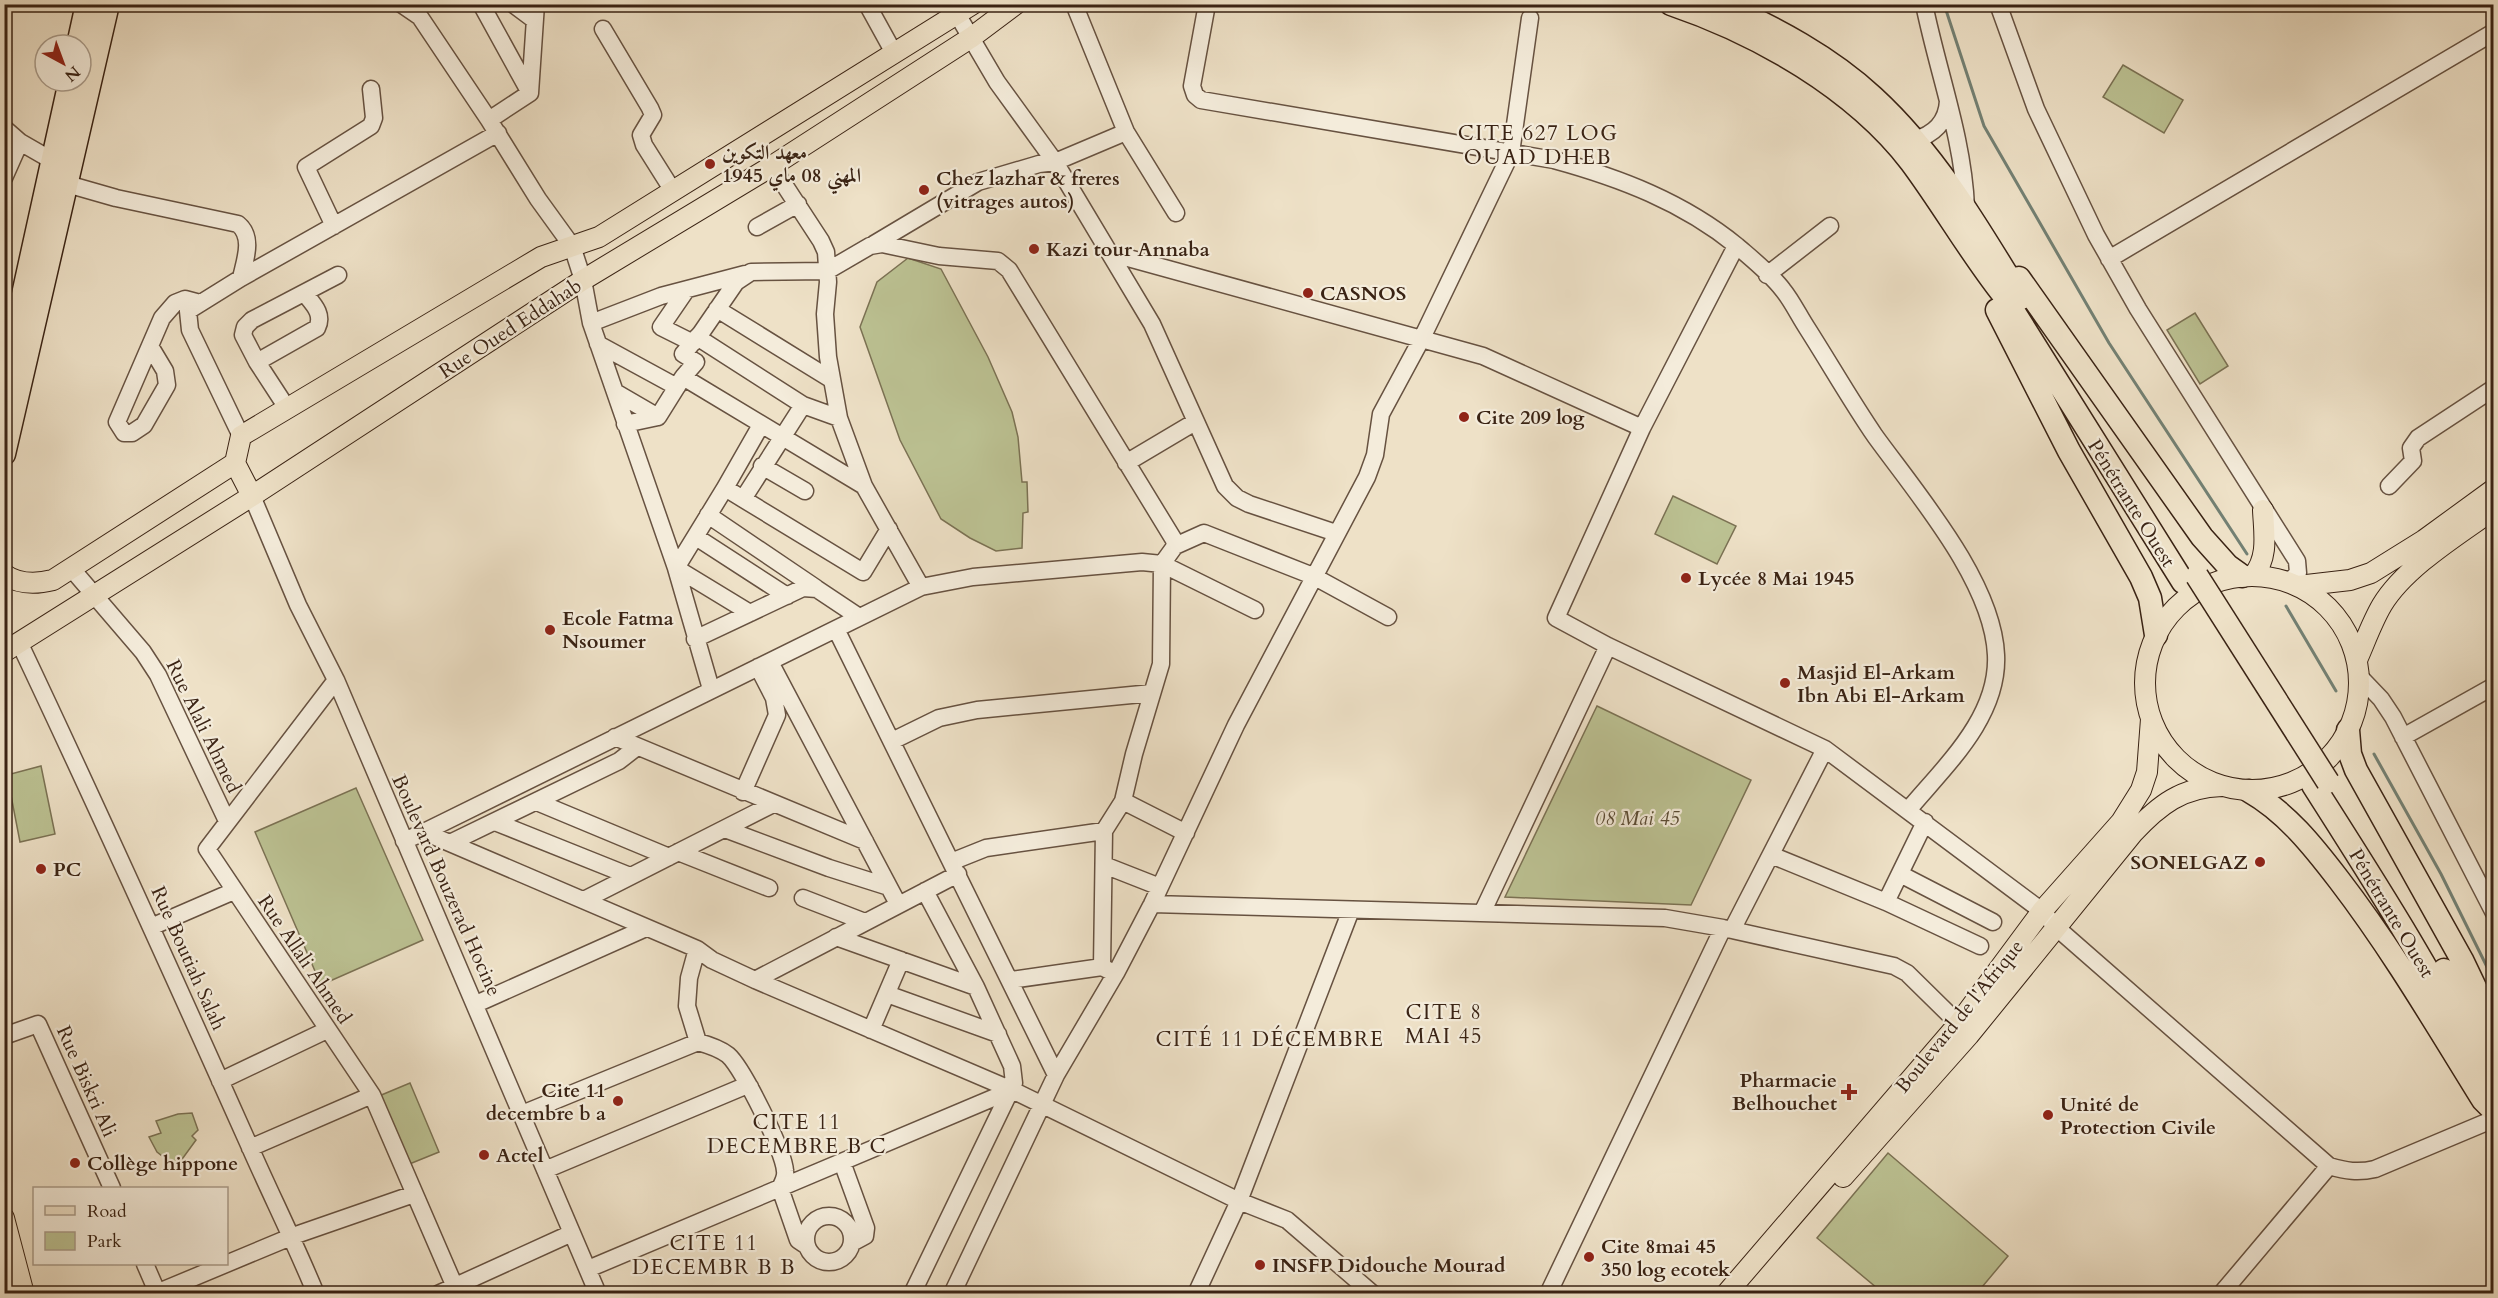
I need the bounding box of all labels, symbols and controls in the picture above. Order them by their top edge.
north arrow [33,33,93,93]
text: N [60,61,85,86]
district label: CITE 627 LOG OUAD DHEB [1458,119,1618,172]
place label: معهد التكوين المهني 08 ماي 1945 [722,139,861,195]
marker: معهد التكوين المهني 08 ماي 1945 [703,157,717,171]
place label: Chez lazhar & freres (vitrages autos) [936,165,1120,215]
marker: Chez lazhar & freres (vitrages autos) [917,183,931,197]
place label: Kazi tour Annaba [1046,236,1210,263]
marker: Kazi tour Annaba [1027,242,1041,256]
street label: Rue Oued Eddahab [434,272,587,385]
place label: CASNOS [1320,280,1406,307]
marker: CASNOS [1301,286,1315,300]
place label: Cite 209 log [1476,404,1585,431]
marker: Cite 209 log [1457,410,1471,424]
street label: Pénétrante Ouest [2081,434,2182,573]
place label: Lycée 8 Mai 1945 [1698,565,1855,592]
marker: Lycée 8 Mai 1945 [1679,571,1693,585]
place label: Ecole Fatma Nsoumer [562,605,674,655]
marker: Ecole Fatma Nsoumer [543,623,557,637]
street label: Rue Alali Ahmed [160,655,248,798]
place label: Masjid El-Arkam Ibn Abi El-Arkam [1797,659,1965,709]
marker: Masjid El-Arkam Ibn Abi El-Arkam [1778,676,1792,690]
street label: Boulevard Bouzerad Hocine [385,770,508,1000]
park label: 08 Mai 45 [1595,805,1680,832]
street label: Pénétrante Ouest [2342,844,2441,983]
place label: SONELGAZ [2130,849,2248,876]
marker: SONELGAZ [2253,855,2267,869]
place label: PC [53,856,81,883]
marker: PC [34,862,48,876]
street label: Rue Boutiah Salah [145,882,232,1034]
street label: Rue Allali Ahmed [251,889,358,1029]
street label: Boulevard de l'Afrique [1889,934,2030,1099]
district label: CITE 8 MAI 45 [1405,998,1483,1051]
street label: Rue Biskri Ali [50,1021,123,1141]
district label: CITÉ 11 DÉCEMBRE [1156,1025,1385,1054]
place label: Pharmacie Belhouchet [1732,1067,1837,1117]
place label: Cite 11 decembre b a [486,1077,606,1127]
marker: Pharmacie Belhouchet [1842,1085,1856,1099]
place label: Unité de Protection Civile [2060,1091,2216,1141]
marker: Cite 11 decembre b a [611,1094,625,1108]
district label: CITE 11 DECEMBRE B C [707,1108,887,1161]
marker: Unité de Protection Civile [2041,1108,2055,1122]
place label: Actel [496,1142,544,1169]
marker: Actel [477,1148,491,1162]
place label: Collège hippone [87,1150,238,1177]
marker: Collège hippone [68,1156,82,1170]
legend [33,1187,228,1265]
text: Road [87,1199,127,1224]
text: Park [87,1229,122,1254]
district label: CITE 11 DECEMBR B B [632,1229,796,1282]
place label: Cite 8mai 45 350 log ecotek [1601,1233,1731,1283]
marker: Cite 8mai 45 350 log ecotek [1582,1250,1596,1264]
place label: INSFP Didouche Mourad [1272,1252,1506,1279]
marker: INSFP Didouche Mourad [1253,1258,1267,1272]

